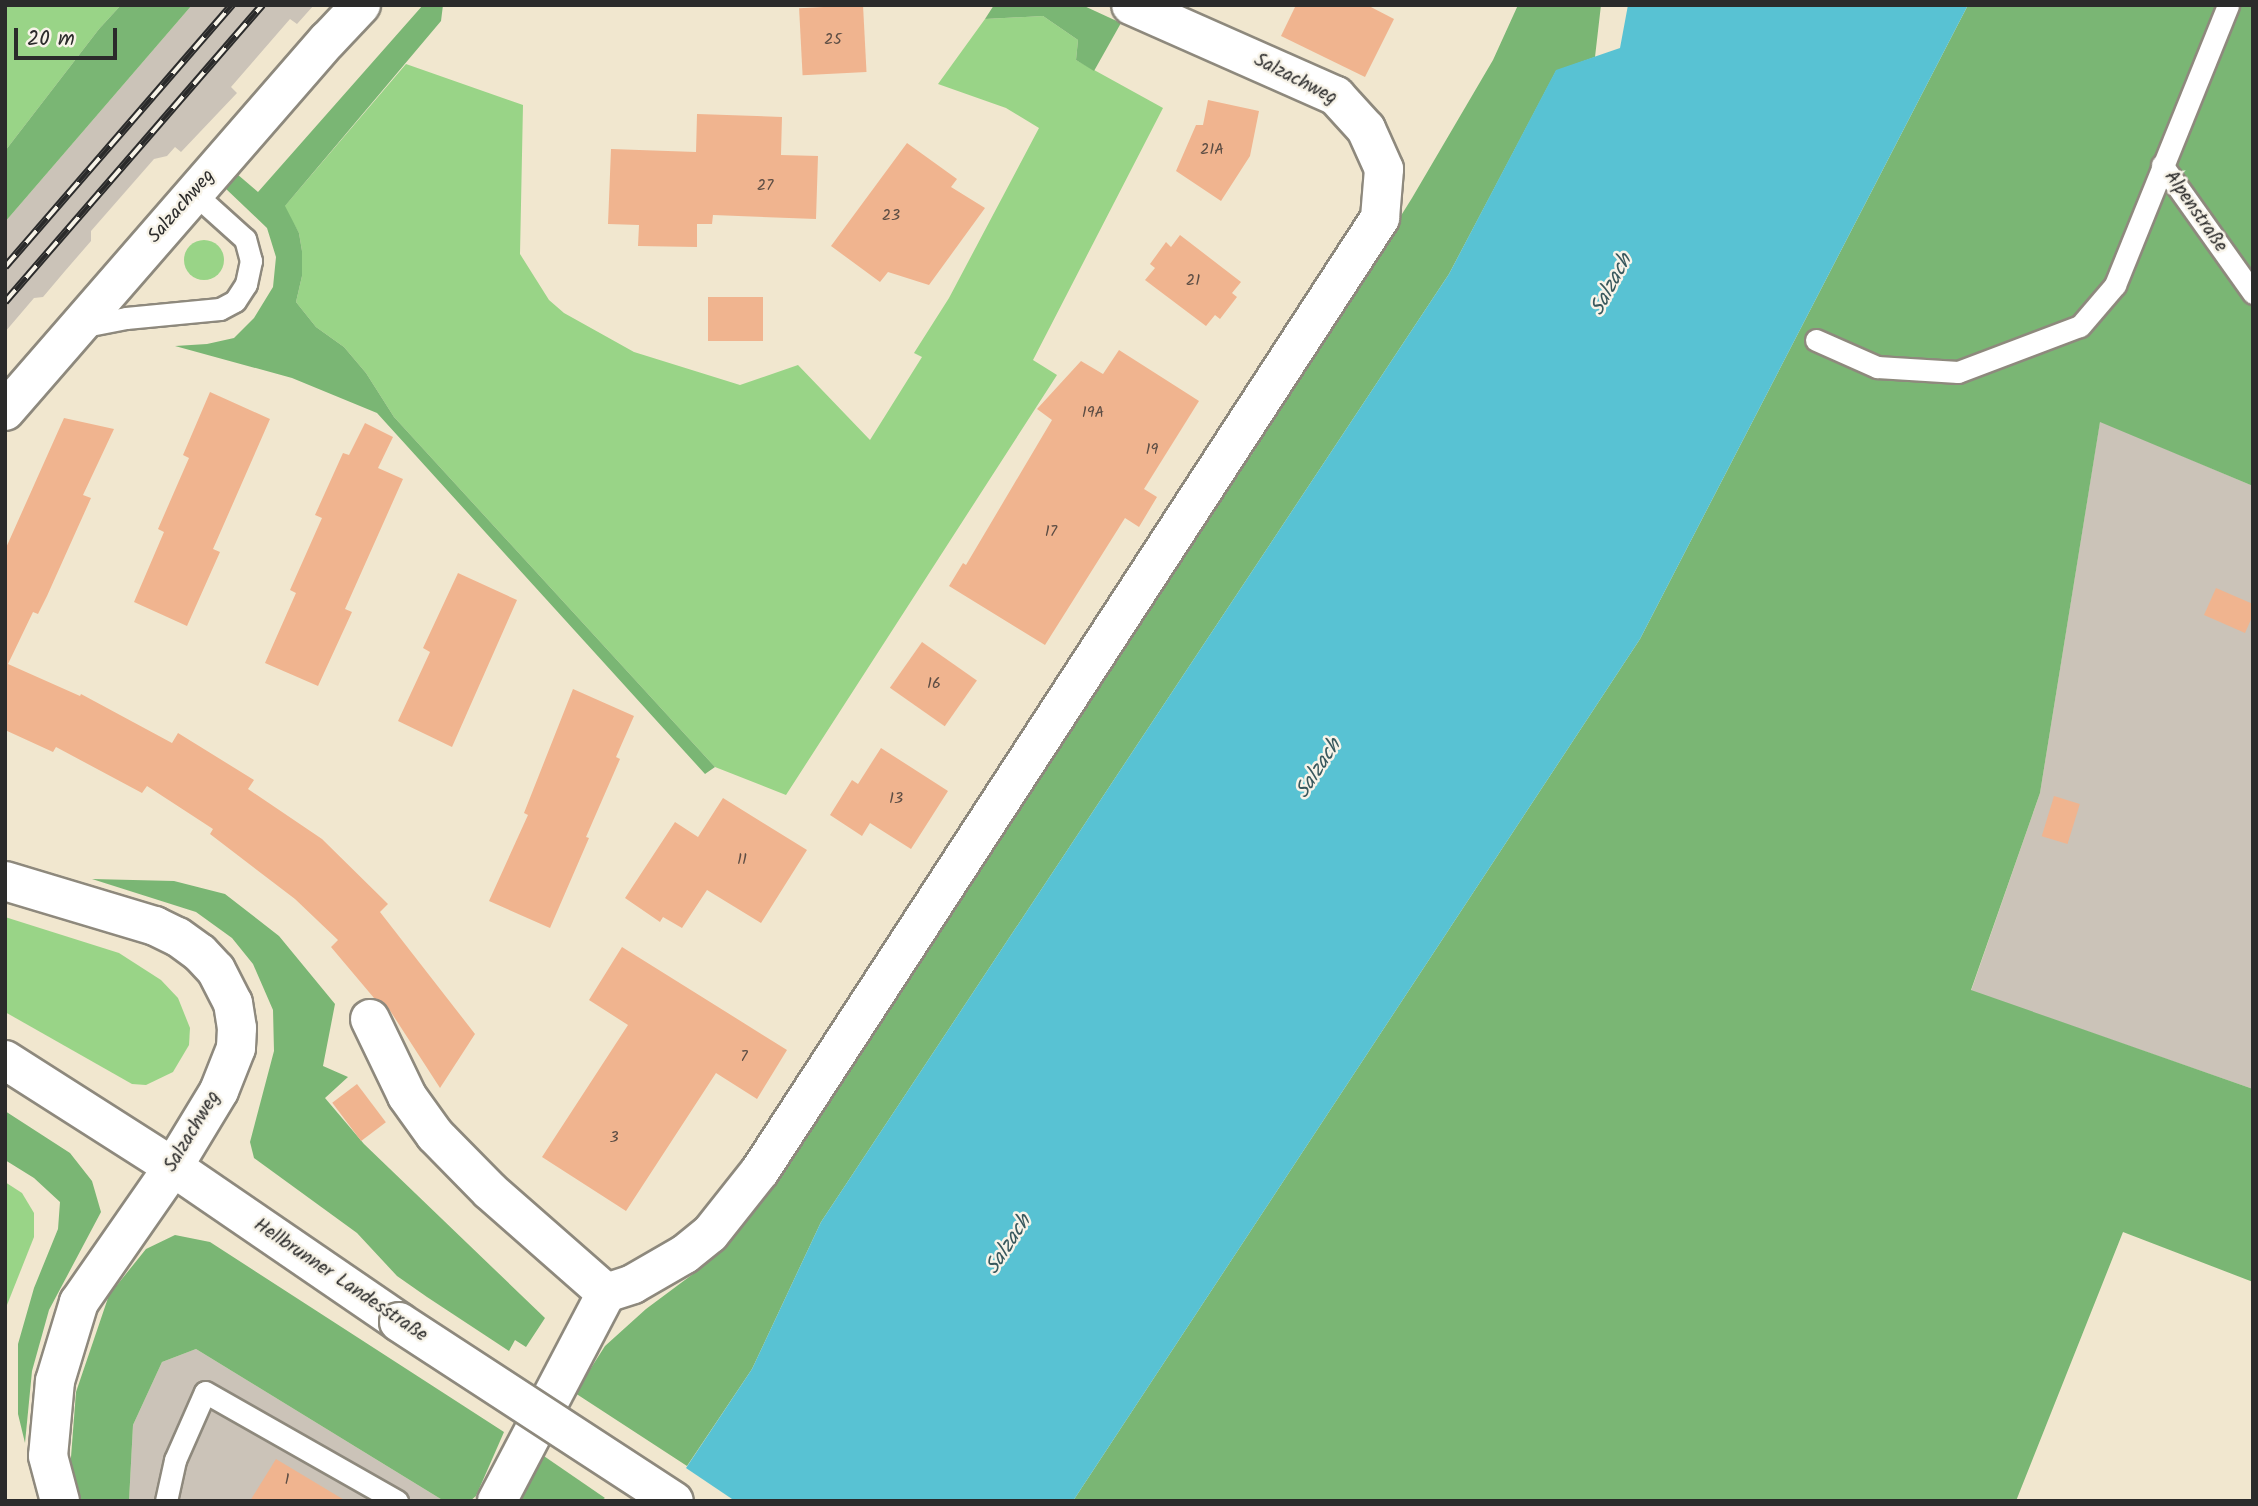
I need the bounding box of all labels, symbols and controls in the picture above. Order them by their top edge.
scale bar [18,14,121,58]
text: 20 m [27,23,75,56]
house number: 25 [824,30,842,50]
street label: Salzachweg [1250,49,1340,111]
house number: 21A [1200,140,1224,160]
street label: Salzachweg [144,166,220,248]
street label: Alpenstraße [2159,167,2231,257]
house number: 27 [757,176,773,196]
house number: 23 [882,206,900,226]
water label: Salzach [1585,250,1639,320]
house number: 21 [1186,271,1200,291]
house number: 19A [1082,403,1104,423]
house number: 19 [1146,440,1158,460]
house number: 17 [1045,522,1057,542]
house number: 16 [927,674,941,694]
water label: Salzach [1291,735,1347,803]
house number: 13 [889,789,903,809]
house number: 11 [737,850,747,870]
house number: 7 [740,1047,748,1067]
street label: Salzachweg [160,1088,226,1176]
house number: 3 [609,1128,619,1148]
water label: Salzach [981,1211,1037,1279]
street label: Hellbrunner Landesstraße [249,1214,431,1348]
house number: 1 [284,1470,290,1490]

